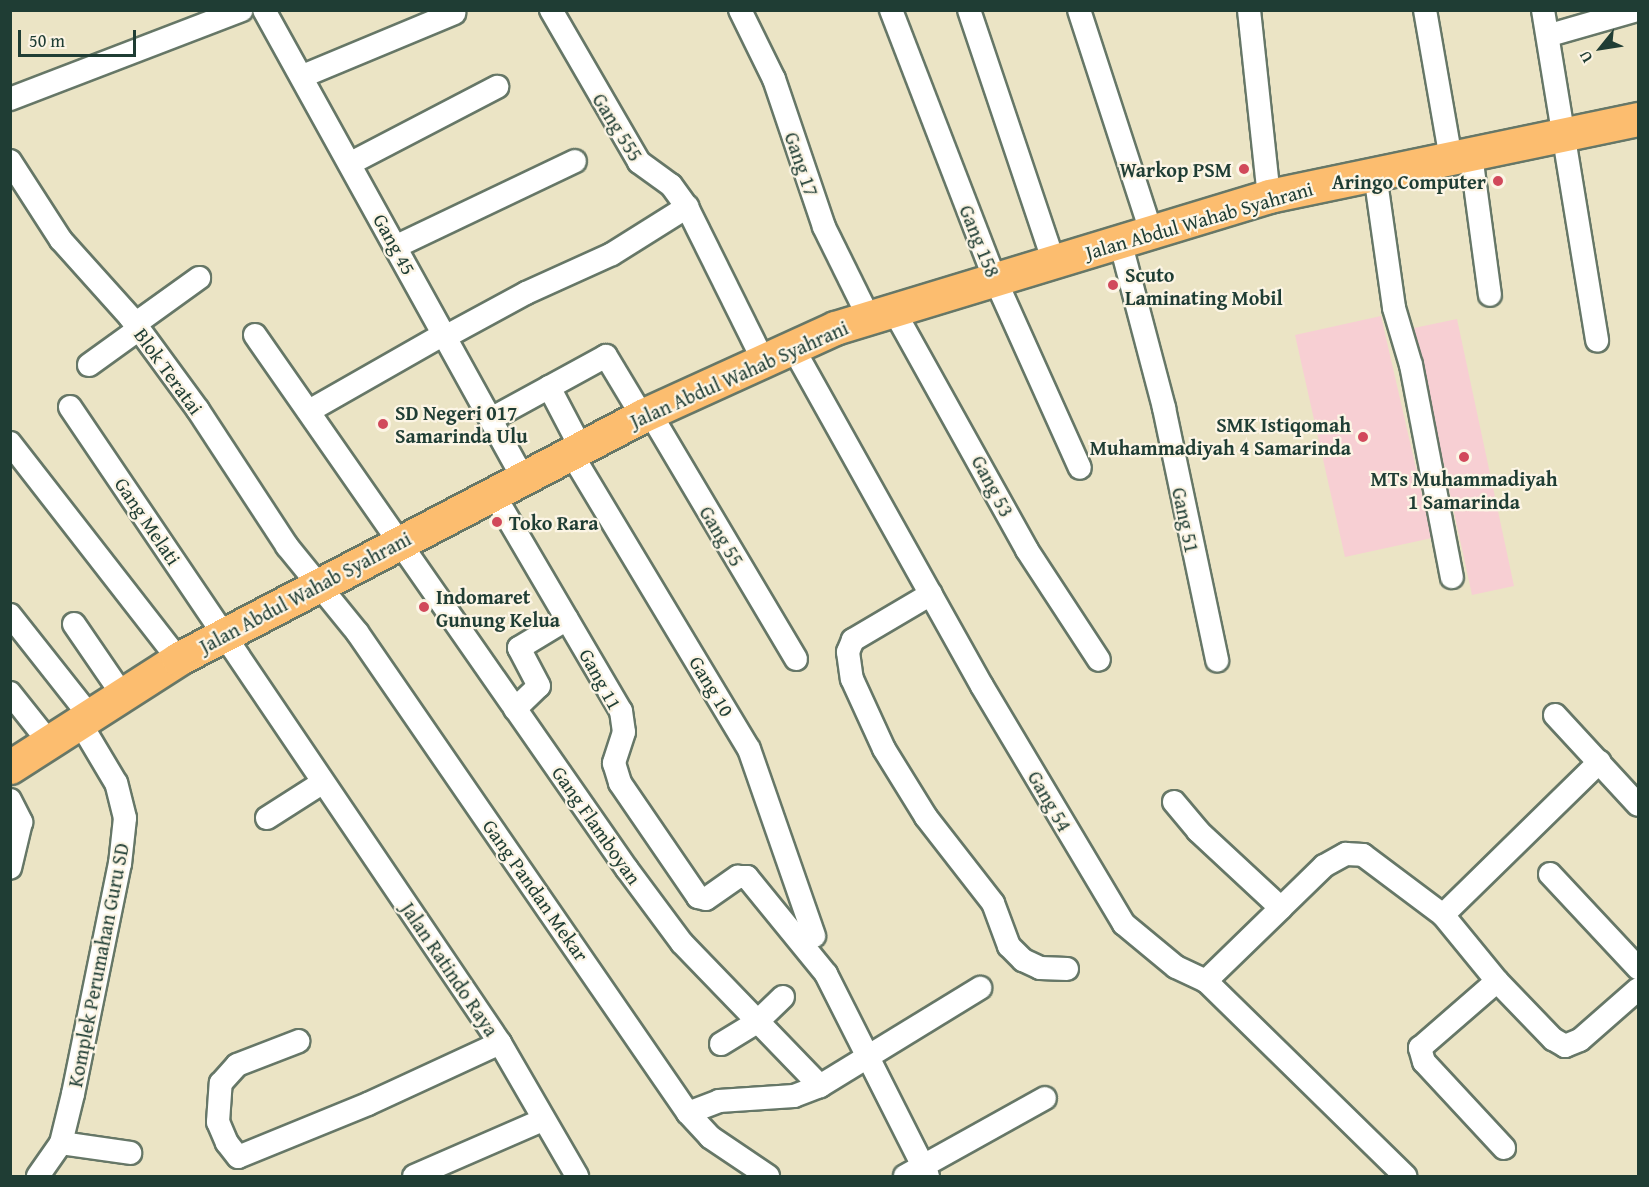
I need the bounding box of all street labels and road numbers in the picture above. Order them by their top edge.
street label: Gang 555 [588,89,648,165]
street label: Gang 17 [780,129,824,199]
street label: Jalan Abdul Wahab Syahrani [1082,176,1316,264]
street label: Gang 158 [955,201,1005,281]
street label: Gang 45 [368,209,422,279]
street label: Jalan Abdul Wahab Syahrani [626,315,852,433]
street label: Blok Teratai [130,323,208,419]
street label: Gang 53 [967,451,1019,521]
street label: Gang Melati [110,473,186,569]
street label: Gang 51 [1167,485,1205,555]
street label: Gang 55 [695,501,749,571]
street label: Jalan Abdul Wahab Syahrani [195,526,415,658]
street label: Gang 11 [574,644,628,714]
street label: Gang 10 [685,651,739,721]
street label: Gang Flamboyan [547,761,647,889]
street label: Gang 54 [1023,766,1077,836]
street label: Gang Pandan Mekar [478,814,594,966]
street label: Komplek Perumahan Guru SD [63,841,133,1089]
street label: Jalan Ratindo Raya [396,897,504,1041]

